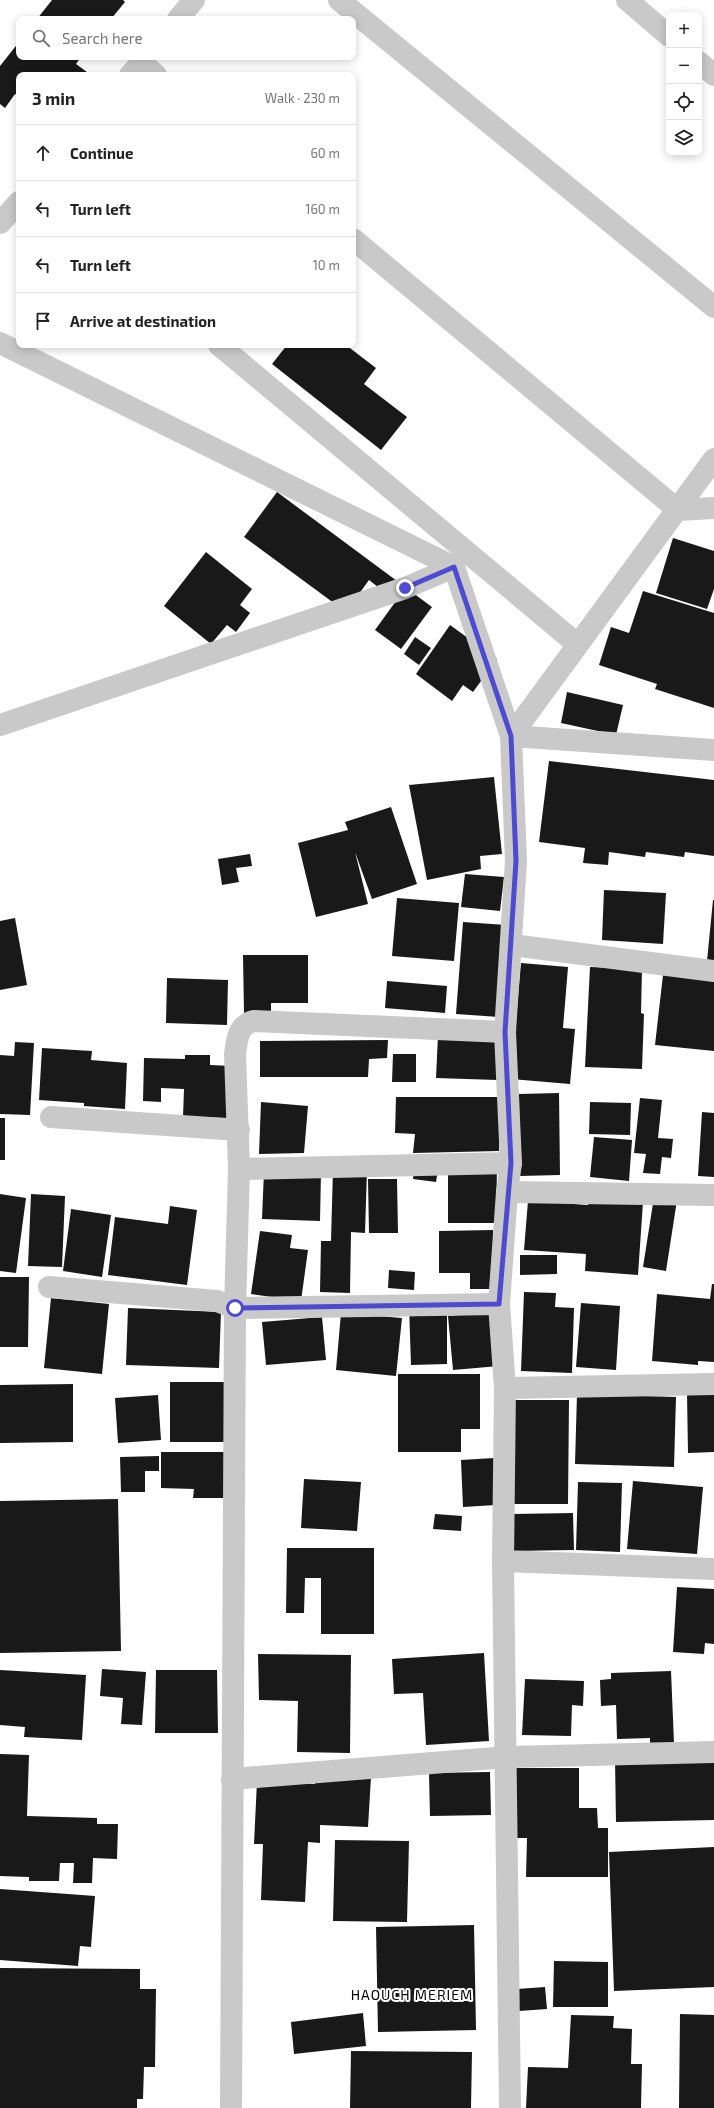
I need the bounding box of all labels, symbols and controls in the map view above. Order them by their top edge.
map controls [666,12,702,156]
button: + [666,12,702,48]
search box [16,16,356,60]
icon: search [30,27,52,49]
text: Search here [62,29,143,47]
button: − [666,48,702,84]
button: locate [666,84,702,120]
text: 3 min [32,88,75,108]
text: Walk · 230 m [265,90,340,106]
button: layers [666,120,702,156]
icon: ahead [32,142,54,164]
text: Continue [70,144,133,162]
text: 60 m [310,145,340,161]
icon: left [32,198,54,220]
text: Turn left [70,200,131,218]
text: 160 m [305,201,340,217]
icon: left [32,254,54,276]
text: Turn left [70,256,131,274]
text: 10 m [313,257,340,273]
icon: arrive [32,310,54,332]
text: Arrive at destination [70,312,216,330]
route end [396,579,414,597]
route start [226,1299,244,1317]
district label: HAOUCH MERIEM [351,1986,473,2003]

